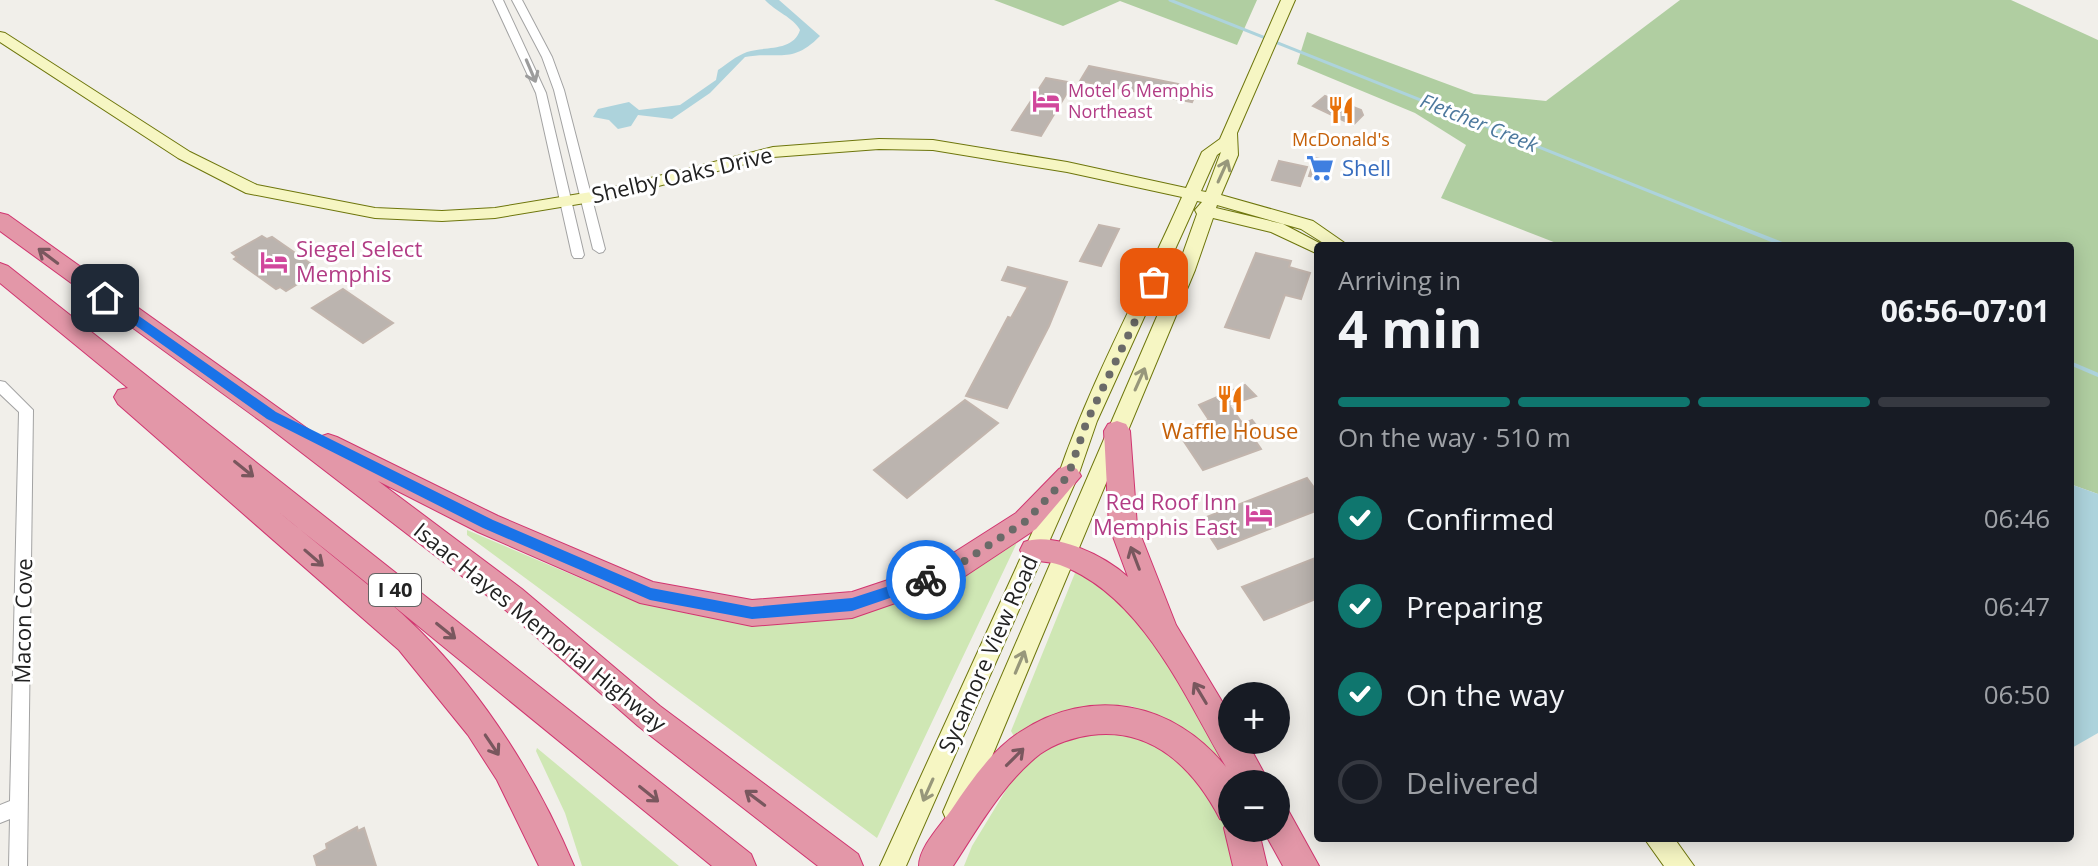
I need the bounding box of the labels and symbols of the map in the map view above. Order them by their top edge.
one-way arrow [525,58,540,82]
place label: Motel 6 Memphis Northeast [1068,78,1214,123]
hotel icon: Motel 6 Memphis Northeast [1031,86,1061,116]
water label: Fletcher Creek [1417,87,1543,159]
restaurant icon: McDonald's [1326,95,1356,125]
place label: McDonald's [1292,127,1390,151]
street label: Shelby Oaks Drive [588,139,775,209]
place label: Shell [1342,152,1391,182]
supermarket icon: Shell [1305,153,1335,183]
one-way arrow [1216,159,1231,183]
place label: Siegel Select Memphis [296,233,422,288]
hotel icon: Siegel Select Memphis [259,247,289,277]
one-way arrow [38,248,59,265]
pin [1120,248,1188,316]
pin [71,264,139,332]
one-way arrow [1134,367,1149,392]
restaurant icon: Waffle House [1215,384,1245,414]
place label: Waffle House [1162,415,1298,445]
one-way arrow [233,460,254,477]
place label: Red Roof Inn Memphis East [1093,486,1237,541]
hotel icon: Red Roof Inn Memphis East [1244,500,1274,530]
street label: Isaac Hayes Memorial Highway [408,515,674,738]
courier [886,540,966,620]
one-way arrow [1127,546,1142,571]
one-way arrow [303,549,323,567]
street label: Sycamore View Road [930,550,1044,757]
street label: Macon Cove [6,558,38,684]
road number: I 40 [369,574,421,606]
one-way arrow [436,622,457,640]
one-way arrow [1013,650,1028,675]
one-way arrow [1192,682,1208,705]
one-way arrow [484,733,500,755]
one-way arrow [1005,747,1025,767]
one-way arrow [920,778,935,802]
one-way arrow [638,785,659,803]
one-way arrow [745,789,766,806]

